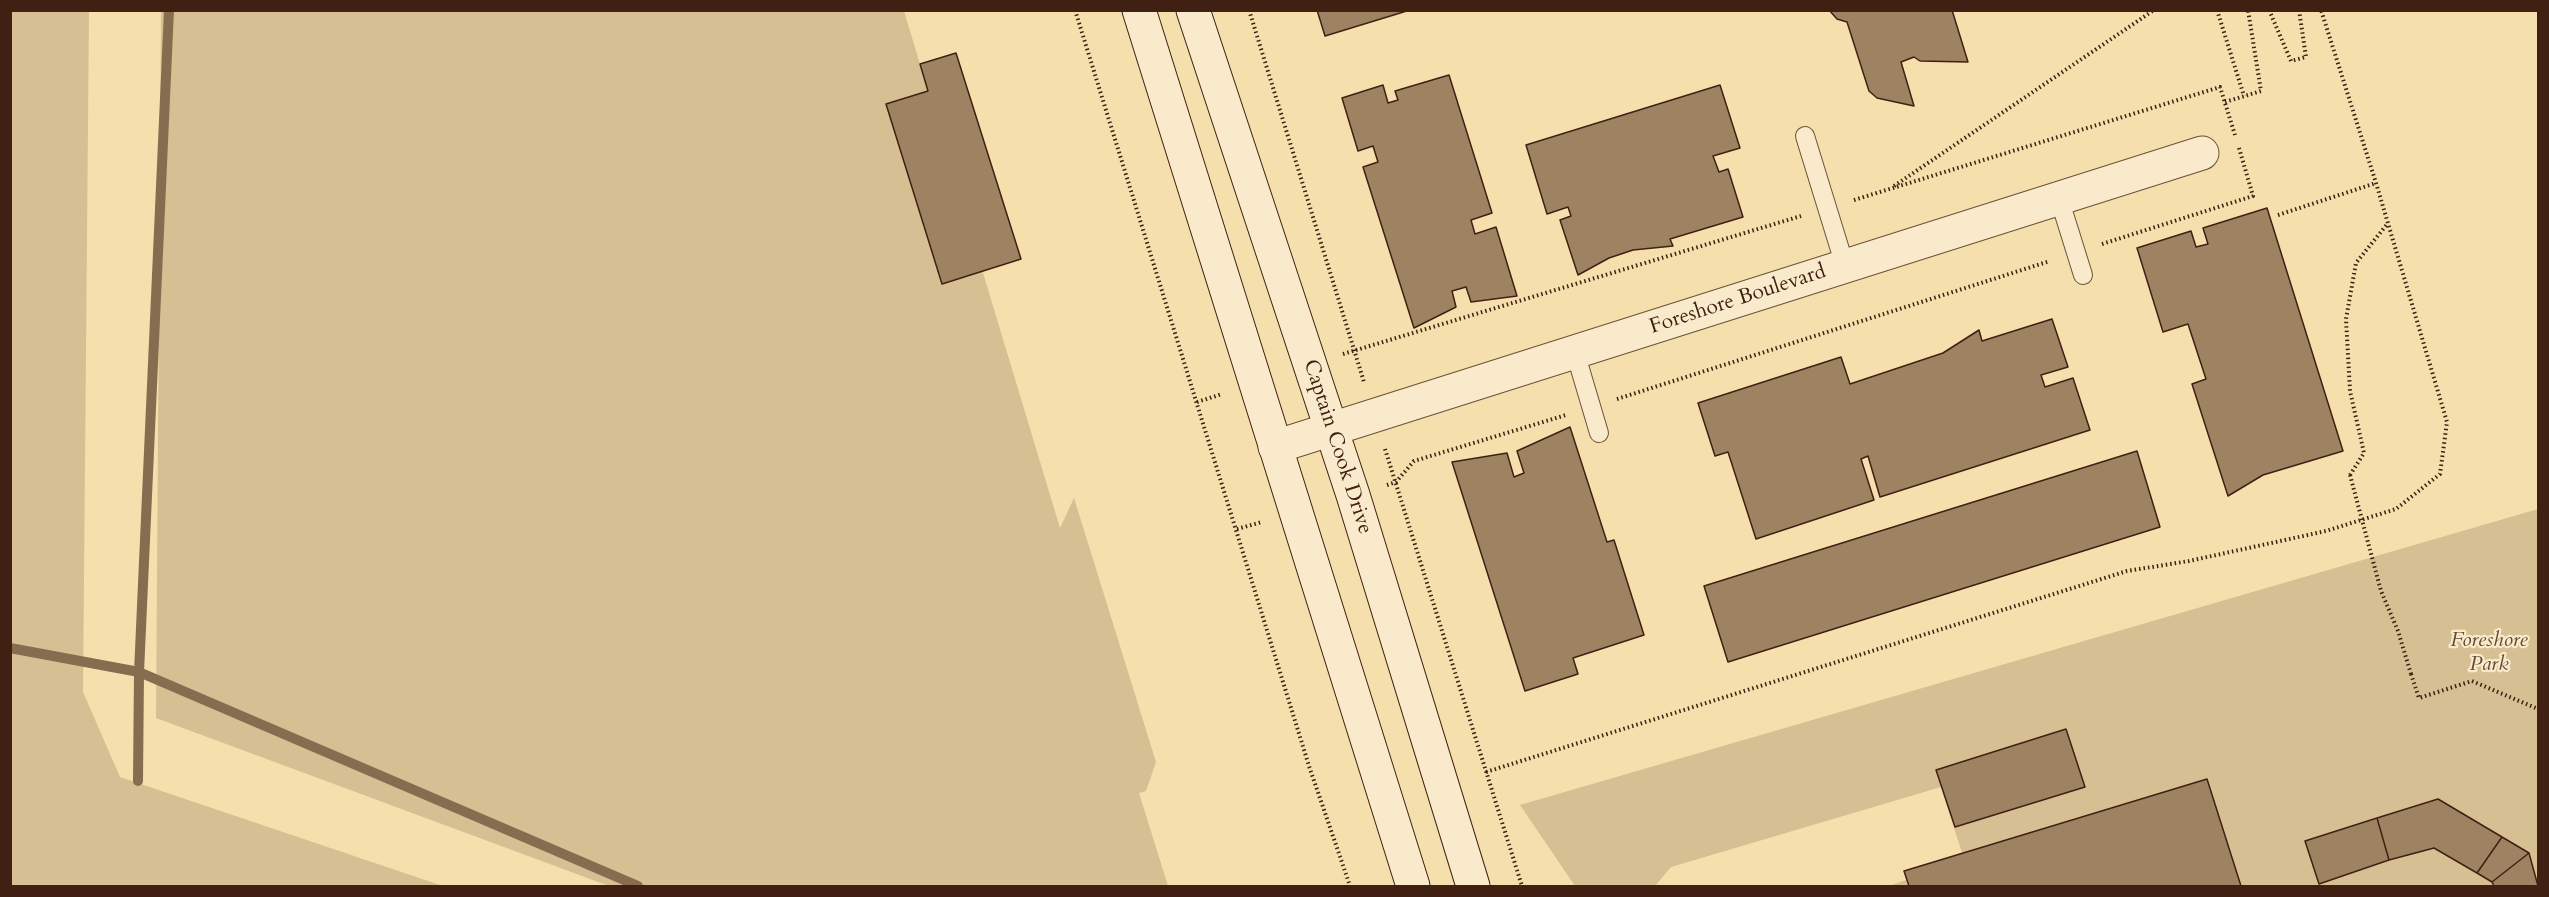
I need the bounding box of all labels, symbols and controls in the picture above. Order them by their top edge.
street label: Foreshore Boulevard [1647,260,1829,340]
street label: Captain Cook Drive [1297,357,1377,537]
park label: Foreshore Park [2450,628,2528,678]

